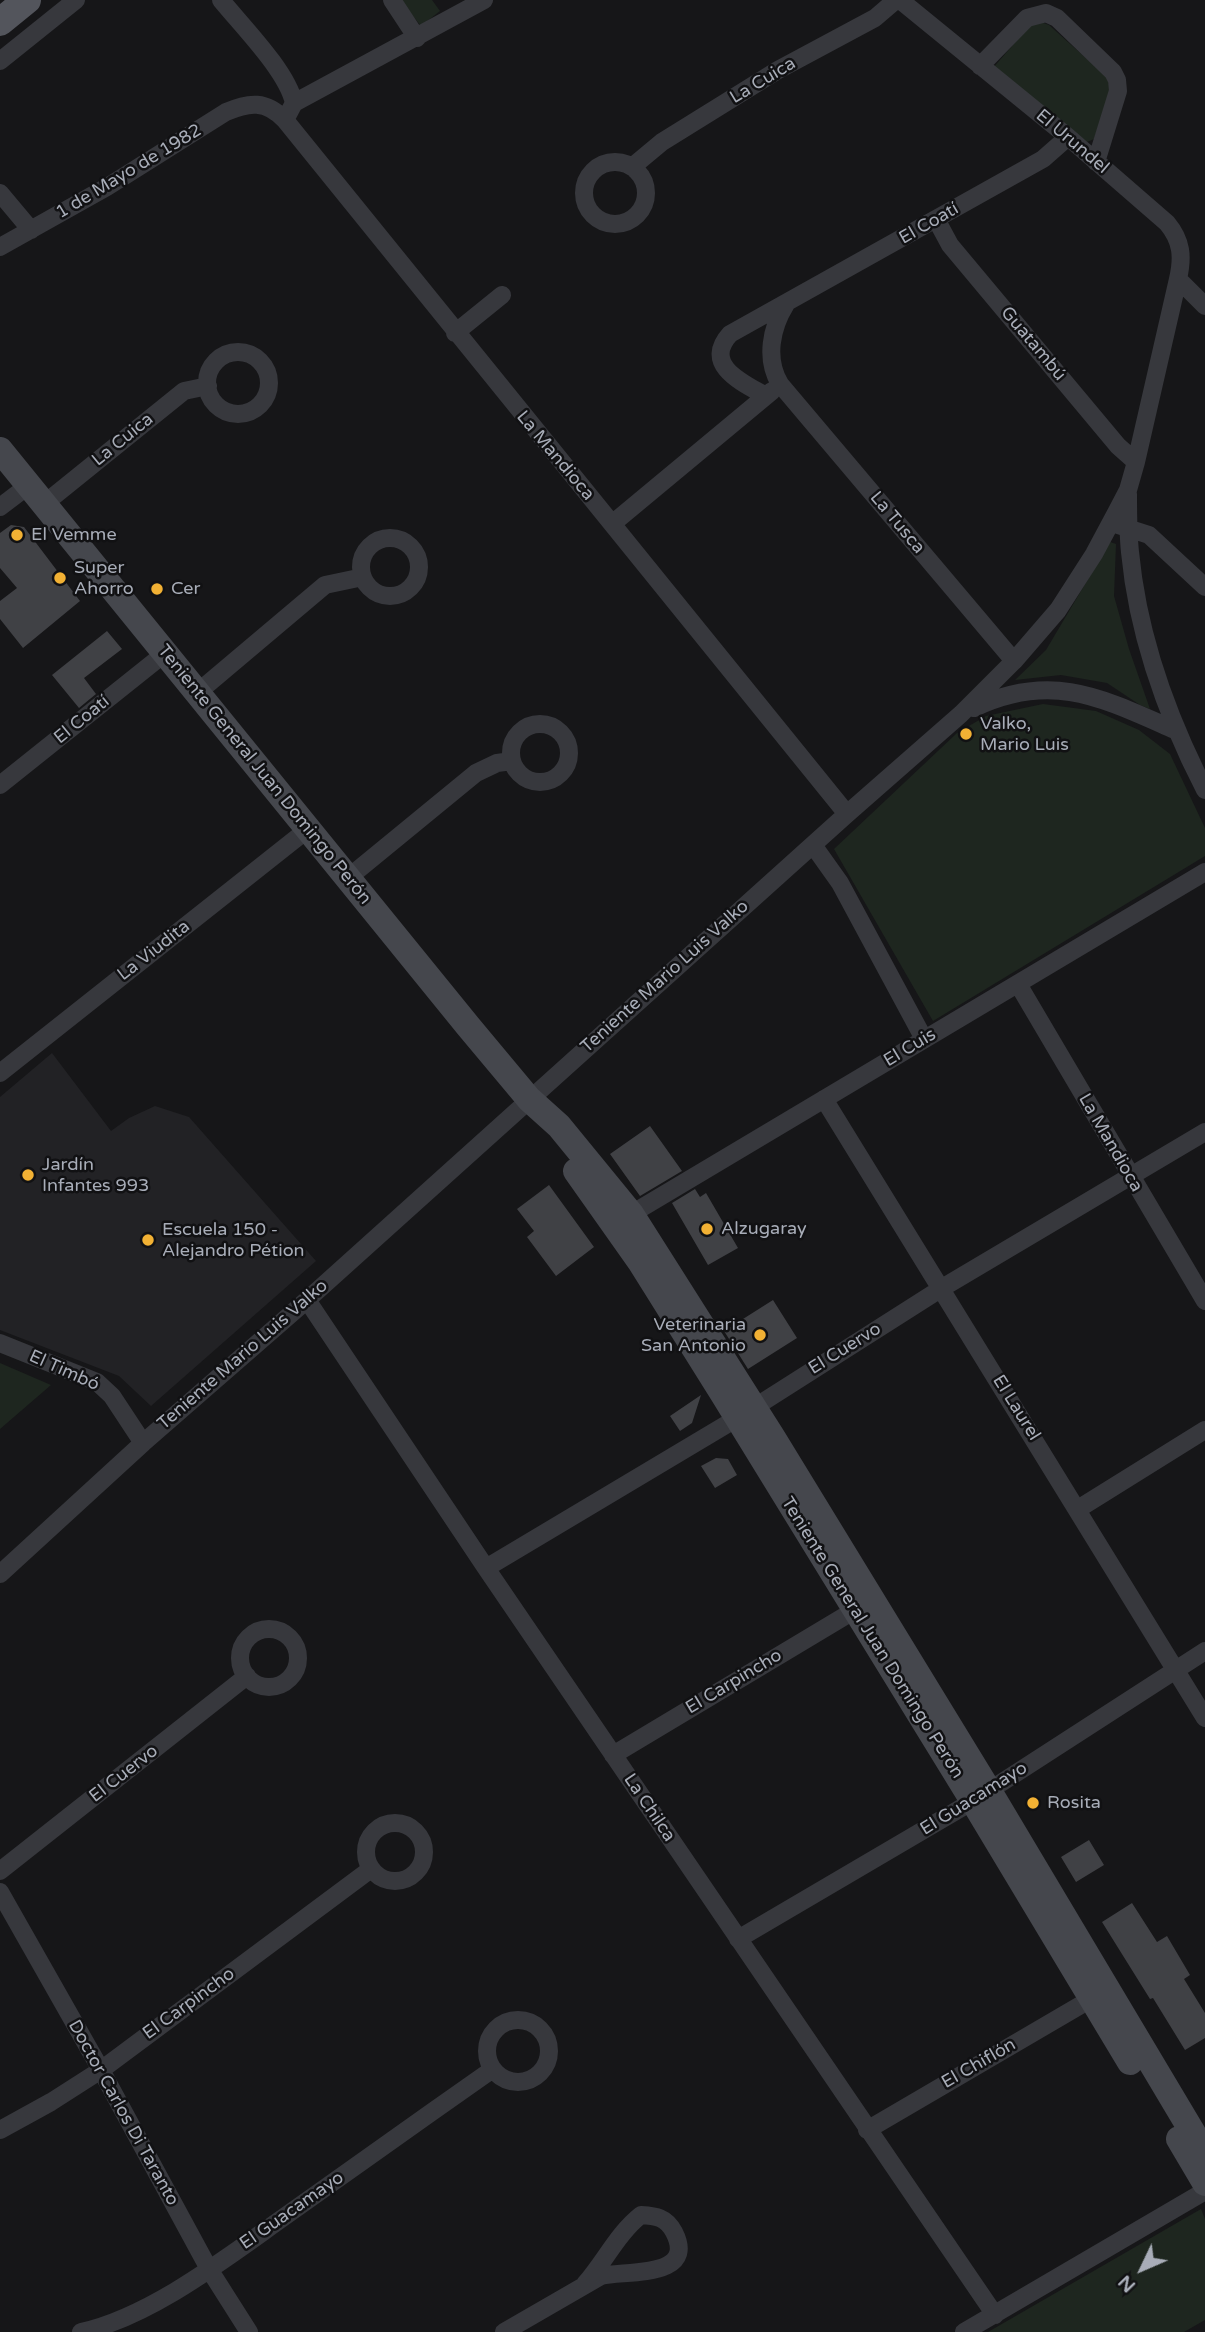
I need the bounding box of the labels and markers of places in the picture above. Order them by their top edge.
place label: El Vemme [31,524,117,546]
marker: El Vemme [9,527,25,543]
place label: Super Ahorro [74,557,134,600]
marker: Super Ahorro [52,570,68,586]
place label: Cer [171,578,200,600]
marker: Cer [149,581,165,597]
place label: Valko, Mario Luis [980,713,1069,756]
marker: Valko, Mario Luis [958,726,974,742]
place label: Jardín Infantes 993 [42,1154,149,1196]
marker: Jardín Infantes 993 [20,1167,36,1183]
place label: Alzugaray [721,1218,807,1240]
place label: Escuela 150 - Alejandro Pétion [162,1219,305,1262]
marker: Alzugaray [699,1221,715,1237]
marker: Escuela 150 - Alejandro Pétion [140,1232,156,1248]
place label: Veterinaria San Antonio [641,1314,746,1356]
marker: Veterinaria San Antonio [752,1327,768,1343]
place label: Rosita [1047,1792,1101,1814]
marker: Rosita [1025,1795,1041,1811]

